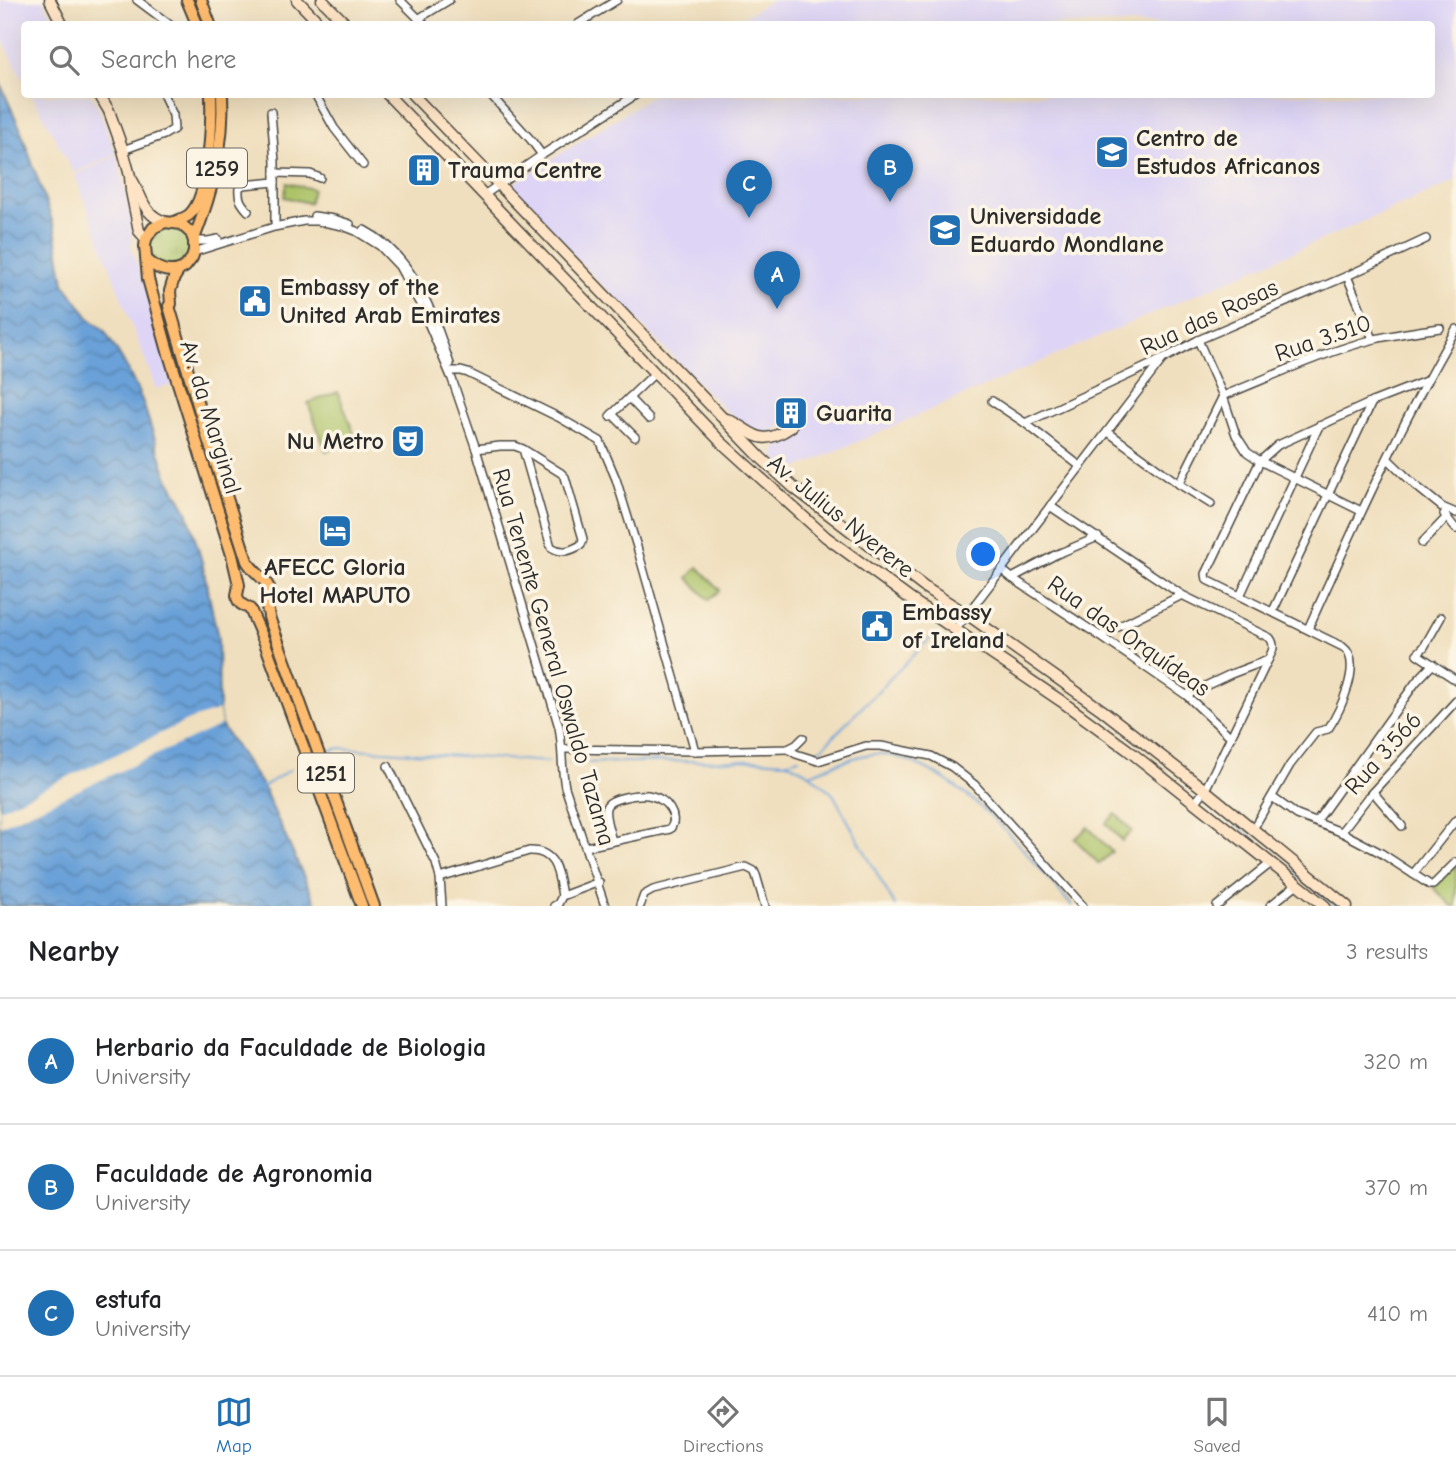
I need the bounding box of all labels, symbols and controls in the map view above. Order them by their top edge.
search box [21,21,1435,98]
icon: search [45,41,83,79]
text: Search here [101,45,236,75]
place label: Centro de Estudos Africanos [1136,124,1320,180]
school or university icon: Centro de Estudos Africanos [1093,133,1131,171]
pin: B [867,144,913,202]
road number: 1259 [187,148,247,188]
building icon: Trauma Centre [405,151,443,189]
place label: Trauma Centre [448,156,602,184]
pin: C [726,160,772,218]
place label: Universidade Eduardo Mondlane [970,202,1164,258]
school or university icon: Universidade Eduardo Mondlane [926,211,964,249]
pin: A [754,251,800,309]
place label: Embassy of the United Arab Emirates [280,273,500,329]
street label: Rua das Rosas [1136,273,1282,361]
public building icon: Embassy of the United Arab Emirates [236,282,274,320]
street label: Rua 3.510 [1271,308,1375,368]
street label: Av. da Marginal [174,337,248,497]
building icon: Guarita [772,394,810,432]
place label: Guarita [816,399,893,427]
theatre icon: Nu Metro [389,422,427,460]
place label: Nu Metro [287,427,384,455]
street label: Av. Julius Nyerere [762,448,920,584]
street label: Rua Tenente General Oswaldo Tazama [487,465,621,849]
hotel icon: AFECC Gloria Hotel MAPUTO [316,512,354,550]
your location [966,537,1000,571]
place label: AFECC Gloria Hotel MAPUTO [259,553,411,609]
street label: Rua das Orquídeas [1042,570,1216,702]
place label: Embassy of Ireland [902,598,1004,654]
public building icon: Embassy of Ireland [858,607,896,645]
street label: Rua 3.566 [1339,706,1427,800]
road number: 1251 [298,754,354,792]
text: Nearby [28,934,119,969]
text: 3 results [1346,938,1428,965]
text: Herbario da Faculdade de Biologia [95,1033,486,1063]
text: A [45,1048,57,1075]
text: 320 m [1364,1048,1428,1075]
text: University [95,1063,190,1090]
text: Faculdade de Agronomia [95,1159,373,1189]
text: B [44,1174,58,1201]
text: 370 m [1365,1174,1428,1201]
text: University [95,1189,190,1216]
text: estufa [95,1285,162,1315]
text: C [44,1300,58,1327]
text: 410 m [1367,1300,1428,1327]
text: University [95,1315,190,1342]
tab: Map [215,1393,253,1457]
tab: Directions [683,1393,763,1457]
tab: Saved [1194,1393,1241,1457]

